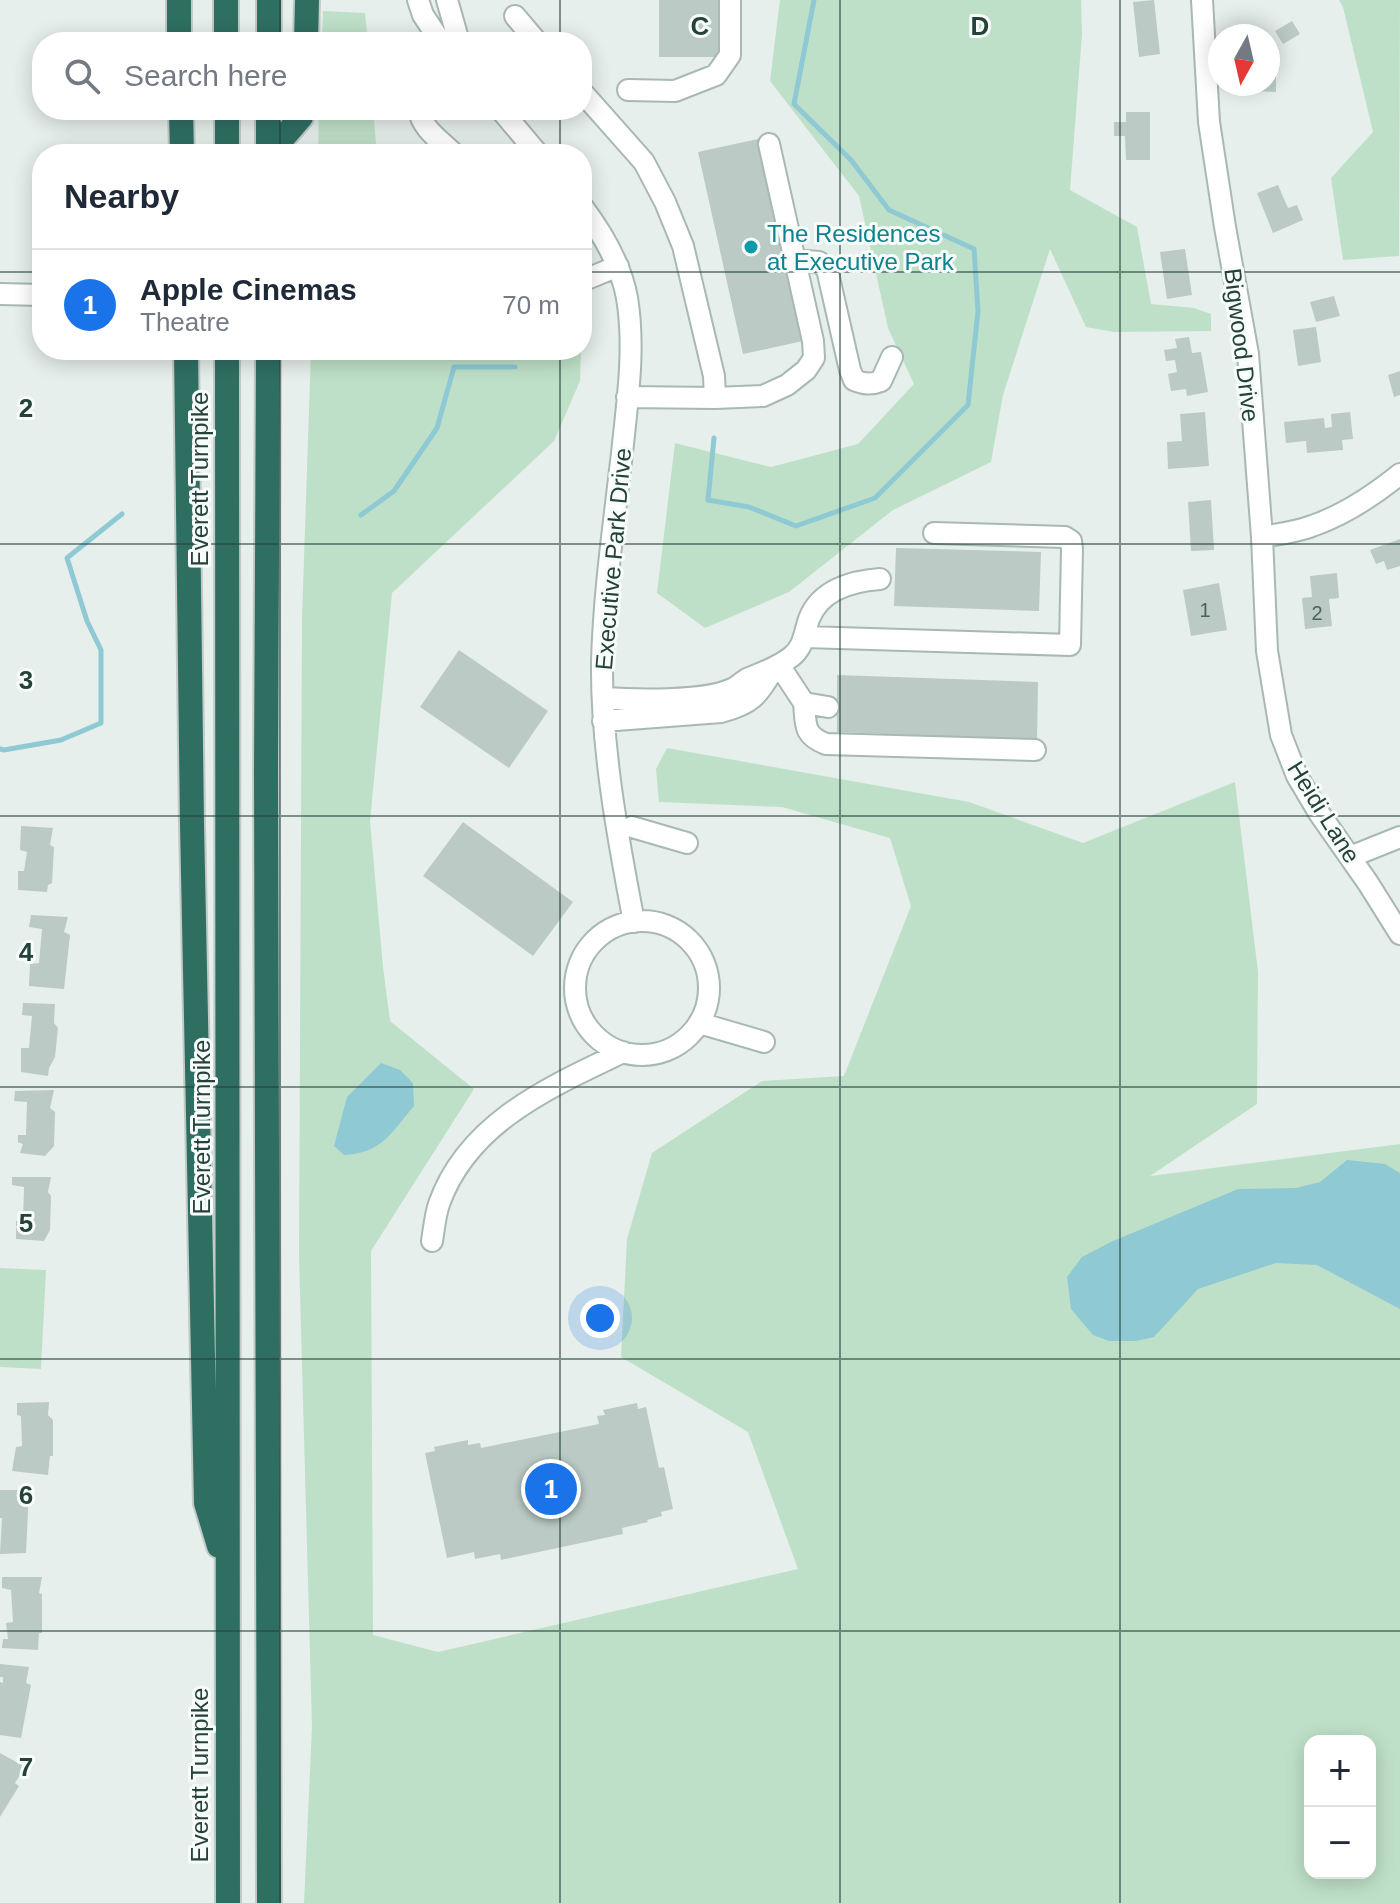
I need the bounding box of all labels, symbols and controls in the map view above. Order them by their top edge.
text: C [691,11,710,41]
text: D [971,11,989,41]
north arrow [1208,24,1280,96]
search box [32,32,592,120]
icon: search [60,54,104,98]
text: Search here [124,59,287,92]
text: Nearby [64,177,179,215]
place label: The Residences at Executive Park [767,220,955,275]
marker: The Residences at Executive Park [742,238,760,256]
street label: Bigwood Drive [1219,267,1265,423]
text: Apple Cinemas [140,273,357,306]
text: 1 [83,290,97,320]
text: 70 m [502,290,560,320]
text: Theatre [140,307,230,337]
street label: Everett Turnpike [186,392,213,566]
text: 2 [19,393,33,423]
street label: Executive Park Drive [590,447,636,671]
house number: 1 [1199,599,1211,621]
house number: 2 [1311,602,1323,624]
text: 3 [19,665,33,695]
street label: Heidi Lane [1282,756,1366,868]
text: 4 [19,937,34,967]
street label: Everett Turnpike [188,1040,215,1214]
text: 5 [19,1208,33,1238]
your location [580,1298,620,1338]
pin: 1 [525,1459,577,1519]
text: 6 [19,1480,33,1510]
street label: Everett Turnpike [186,1688,213,1862]
map controls [1304,1735,1376,1879]
button: + [1304,1735,1376,1807]
text: 7 [19,1752,33,1782]
button: − [1304,1807,1376,1879]

